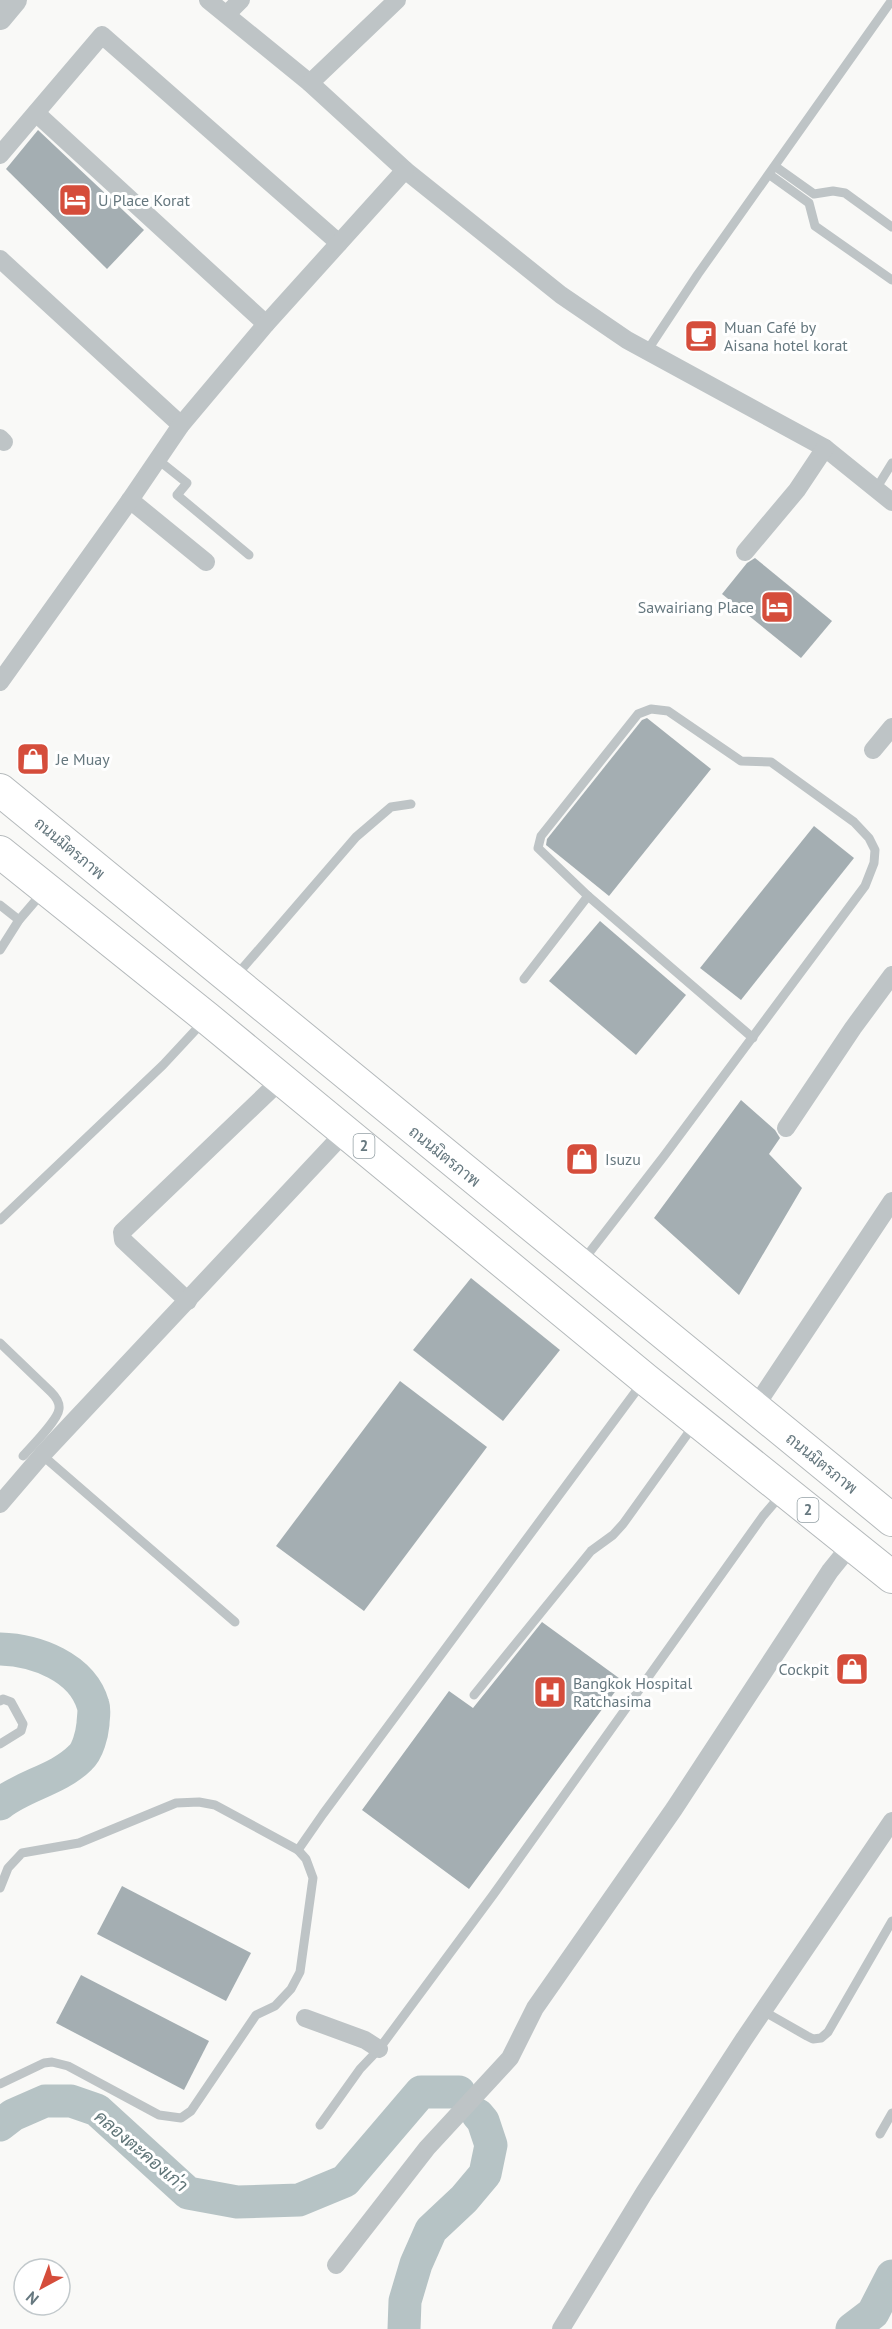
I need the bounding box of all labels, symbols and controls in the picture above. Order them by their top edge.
hotel icon: U Place Korat [57,182,93,218]
place label: U Place Korat [98,190,190,210]
place label: Muan Café by Aisana hotel korat [724,317,848,355]
cafe icon: Muan Café by Aisana hotel korat [683,318,719,354]
hotel icon: Sawairiang Place [759,589,795,625]
place label: Sawairiang Place [638,597,754,617]
shop icon: Je Muay [15,741,51,777]
place label: Je Muay [55,749,110,769]
street label: ถนนมิตรภาพ [31,813,109,883]
street label: ถนนมิตรภาพ [405,1121,485,1191]
road number: 2 [354,1134,374,1158]
shop icon: Isuzu [564,1141,600,1177]
place label: Isuzu [605,1149,641,1169]
street label: ถนนมิตรภาพ [782,1428,862,1498]
road number: 2 [798,1498,818,1522]
shop icon: Cockpit [834,1651,870,1687]
place label: Cockpit [779,1659,830,1679]
place label: Bangkok Hospital Ratchasima [573,1673,692,1711]
hospital icon: Bangkok Hospital Ratchasima [532,1674,568,1710]
water label: คลองตะคองเก่า [90,2105,193,2197]
north arrow [12,2257,72,2317]
text: N [22,2287,43,2309]

